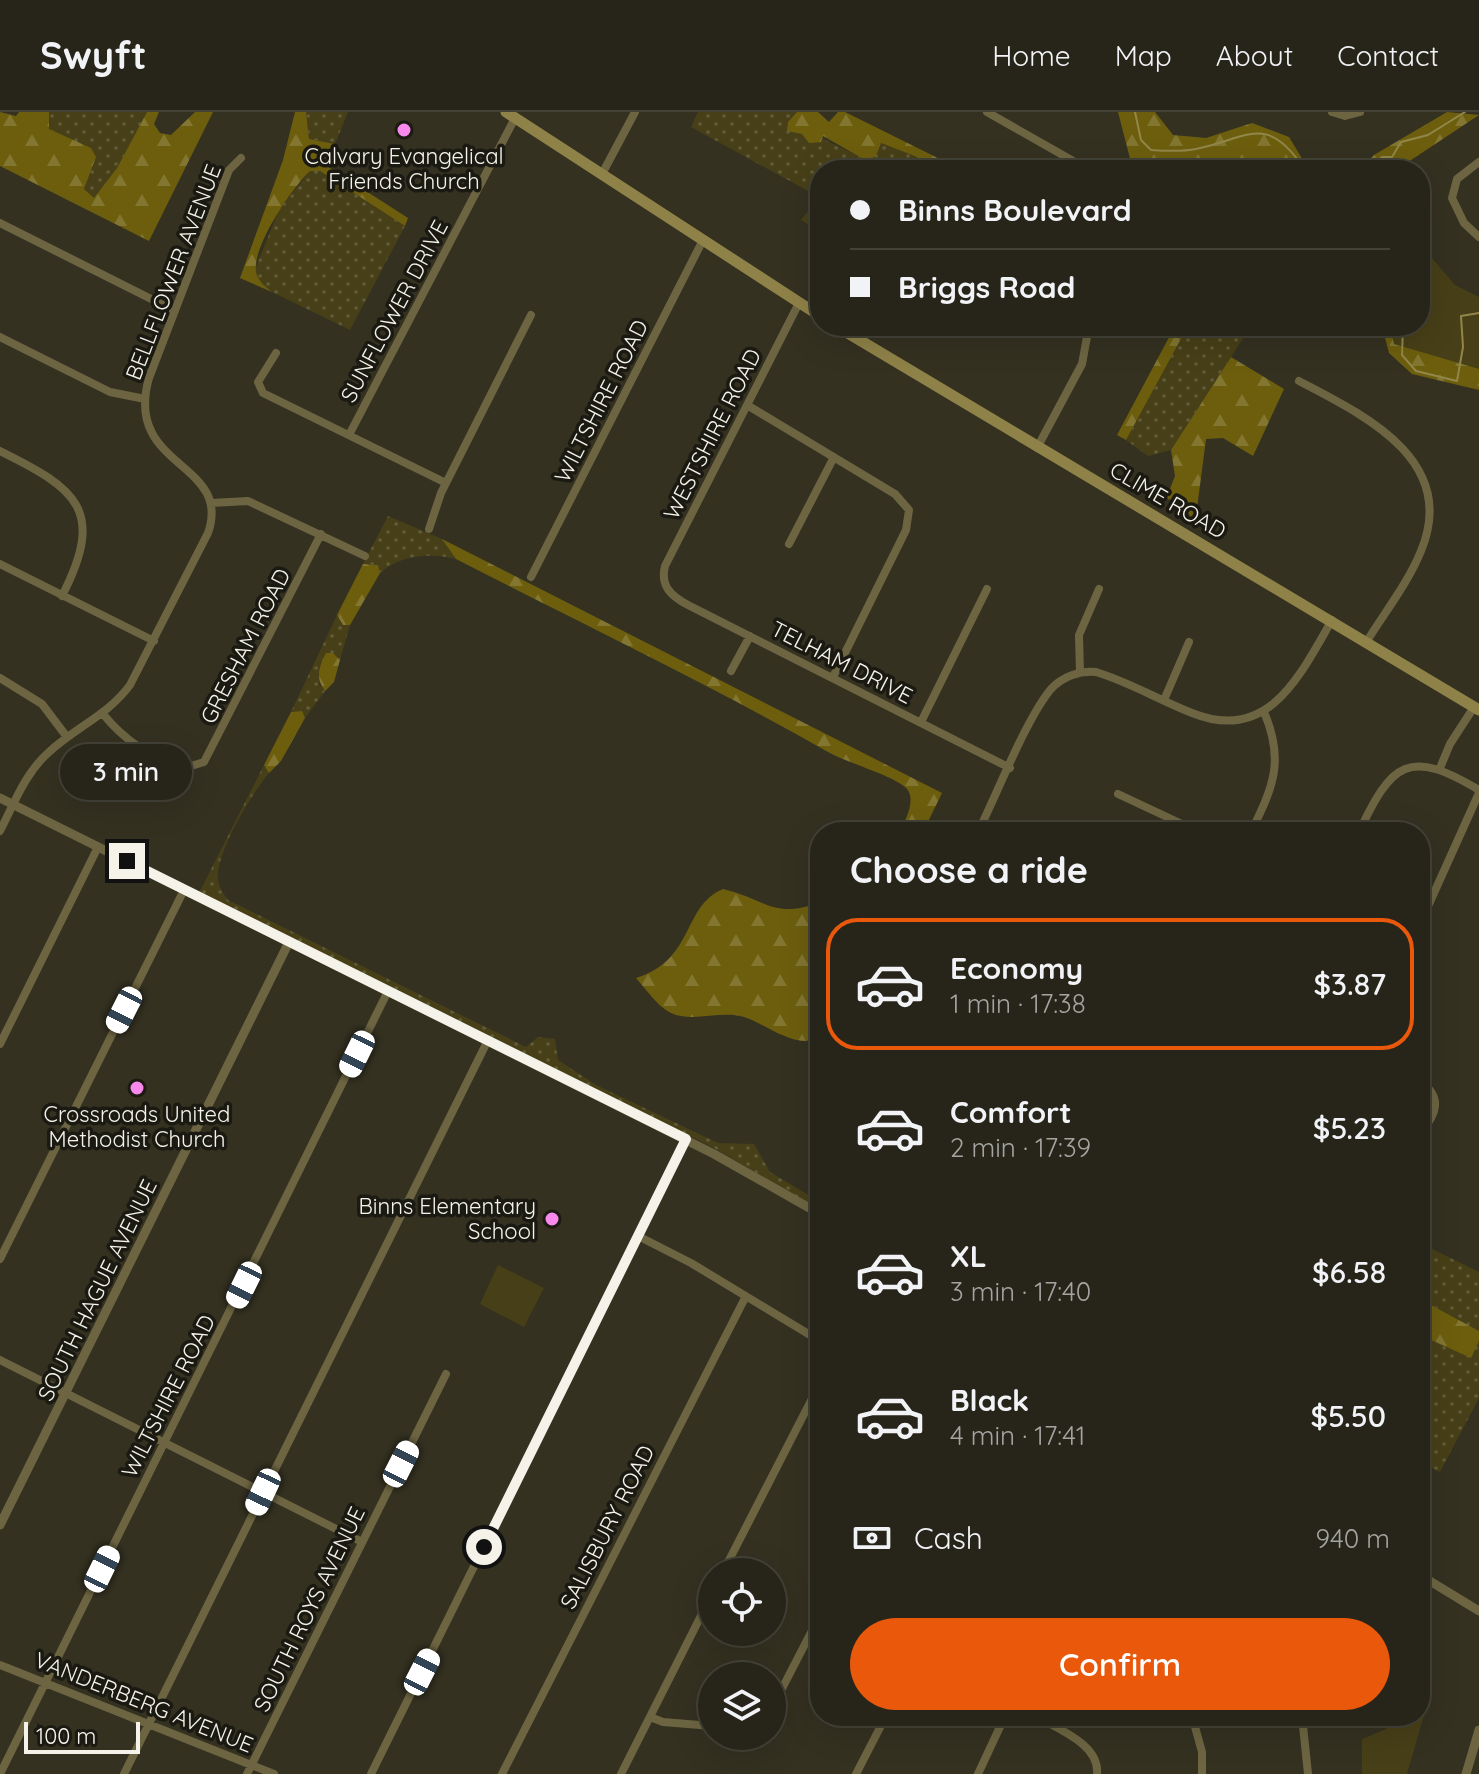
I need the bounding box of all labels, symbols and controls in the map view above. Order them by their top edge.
text: Swyft [40,31,146,79]
text: Home [992,38,1071,73]
text: Map [1115,38,1172,73]
text: About [1216,38,1293,73]
text: Contact [1337,38,1439,73]
marker: Calvary Evangelical Friends Church [395,121,413,139]
place label: Calvary Evangelical Friends Church [304,142,504,195]
street label: BELLFLOWER AVENUE [119,160,227,384]
text: Binns Boulevard [898,191,1132,229]
street label: SUNFLOWER DRIVE [334,215,454,407]
text: Briggs Road [898,268,1075,306]
street label: WILTSHIRE ROAD [548,315,654,487]
street label: WESTSHIRE ROAD [657,344,767,524]
street label: CLIME ROAD [1105,455,1231,545]
street label: GRESHAM ROAD [194,564,296,728]
street label: TELHAM DRIVE [767,614,917,710]
callout: 3 min [61,745,193,801]
text: 3 min [93,755,159,788]
route end [109,843,145,879]
text: Choose a ride [850,847,1088,892]
icon: car [854,948,926,1020]
text: Economy [950,949,1083,987]
text: $3.87 [1314,965,1386,1003]
car [102,983,146,1037]
text: 1 min · 17:38 [950,987,1086,1020]
car [336,1027,378,1081]
marker: Crossroads United Methodist Church [128,1079,146,1097]
icon: car [854,1092,926,1164]
text: Comfort [950,1093,1071,1131]
place label: Crossroads United Methodist Church [44,1100,230,1153]
text: $5.23 [1313,1109,1386,1147]
text: 2 min · 17:39 [950,1131,1091,1164]
street label: SOUTH HAGUE AVENUE [31,1175,163,1405]
place label: Binns Elementary School [358,1192,536,1245]
marker: Binns Elementary School [543,1210,561,1228]
icon: car [854,1236,926,1308]
text: XL [950,1237,987,1275]
text: $6.58 [1312,1253,1386,1291]
car [223,1258,265,1312]
text: 3 min · 17:40 [950,1275,1091,1308]
street label: WILTSHIRE ROAD [115,1310,221,1482]
icon: car [854,1380,926,1452]
text: Black [950,1381,1029,1419]
text: $5.50 [1311,1397,1386,1435]
text: 4 min · 17:41 [950,1419,1085,1452]
car [379,1437,423,1491]
street label: SALISBURY ROAD [554,1440,660,1614]
car [242,1465,284,1519]
street label: SOUTH ROYS AVENUE [247,1502,371,1716]
icon: cash [850,1516,894,1560]
text: Cash [914,1519,983,1557]
text: 940 m [1316,1522,1390,1555]
route start [466,1529,502,1565]
car [81,1542,123,1596]
map controls [698,1558,786,1750]
button: locate [698,1558,786,1646]
button: Confirm [850,1618,1390,1710]
street label: VANDERBERG AVENUE [31,1645,257,1759]
car [400,1645,444,1699]
button: layers [698,1662,786,1750]
scale bar [24,1718,140,1754]
text: 100 m [36,1722,96,1750]

